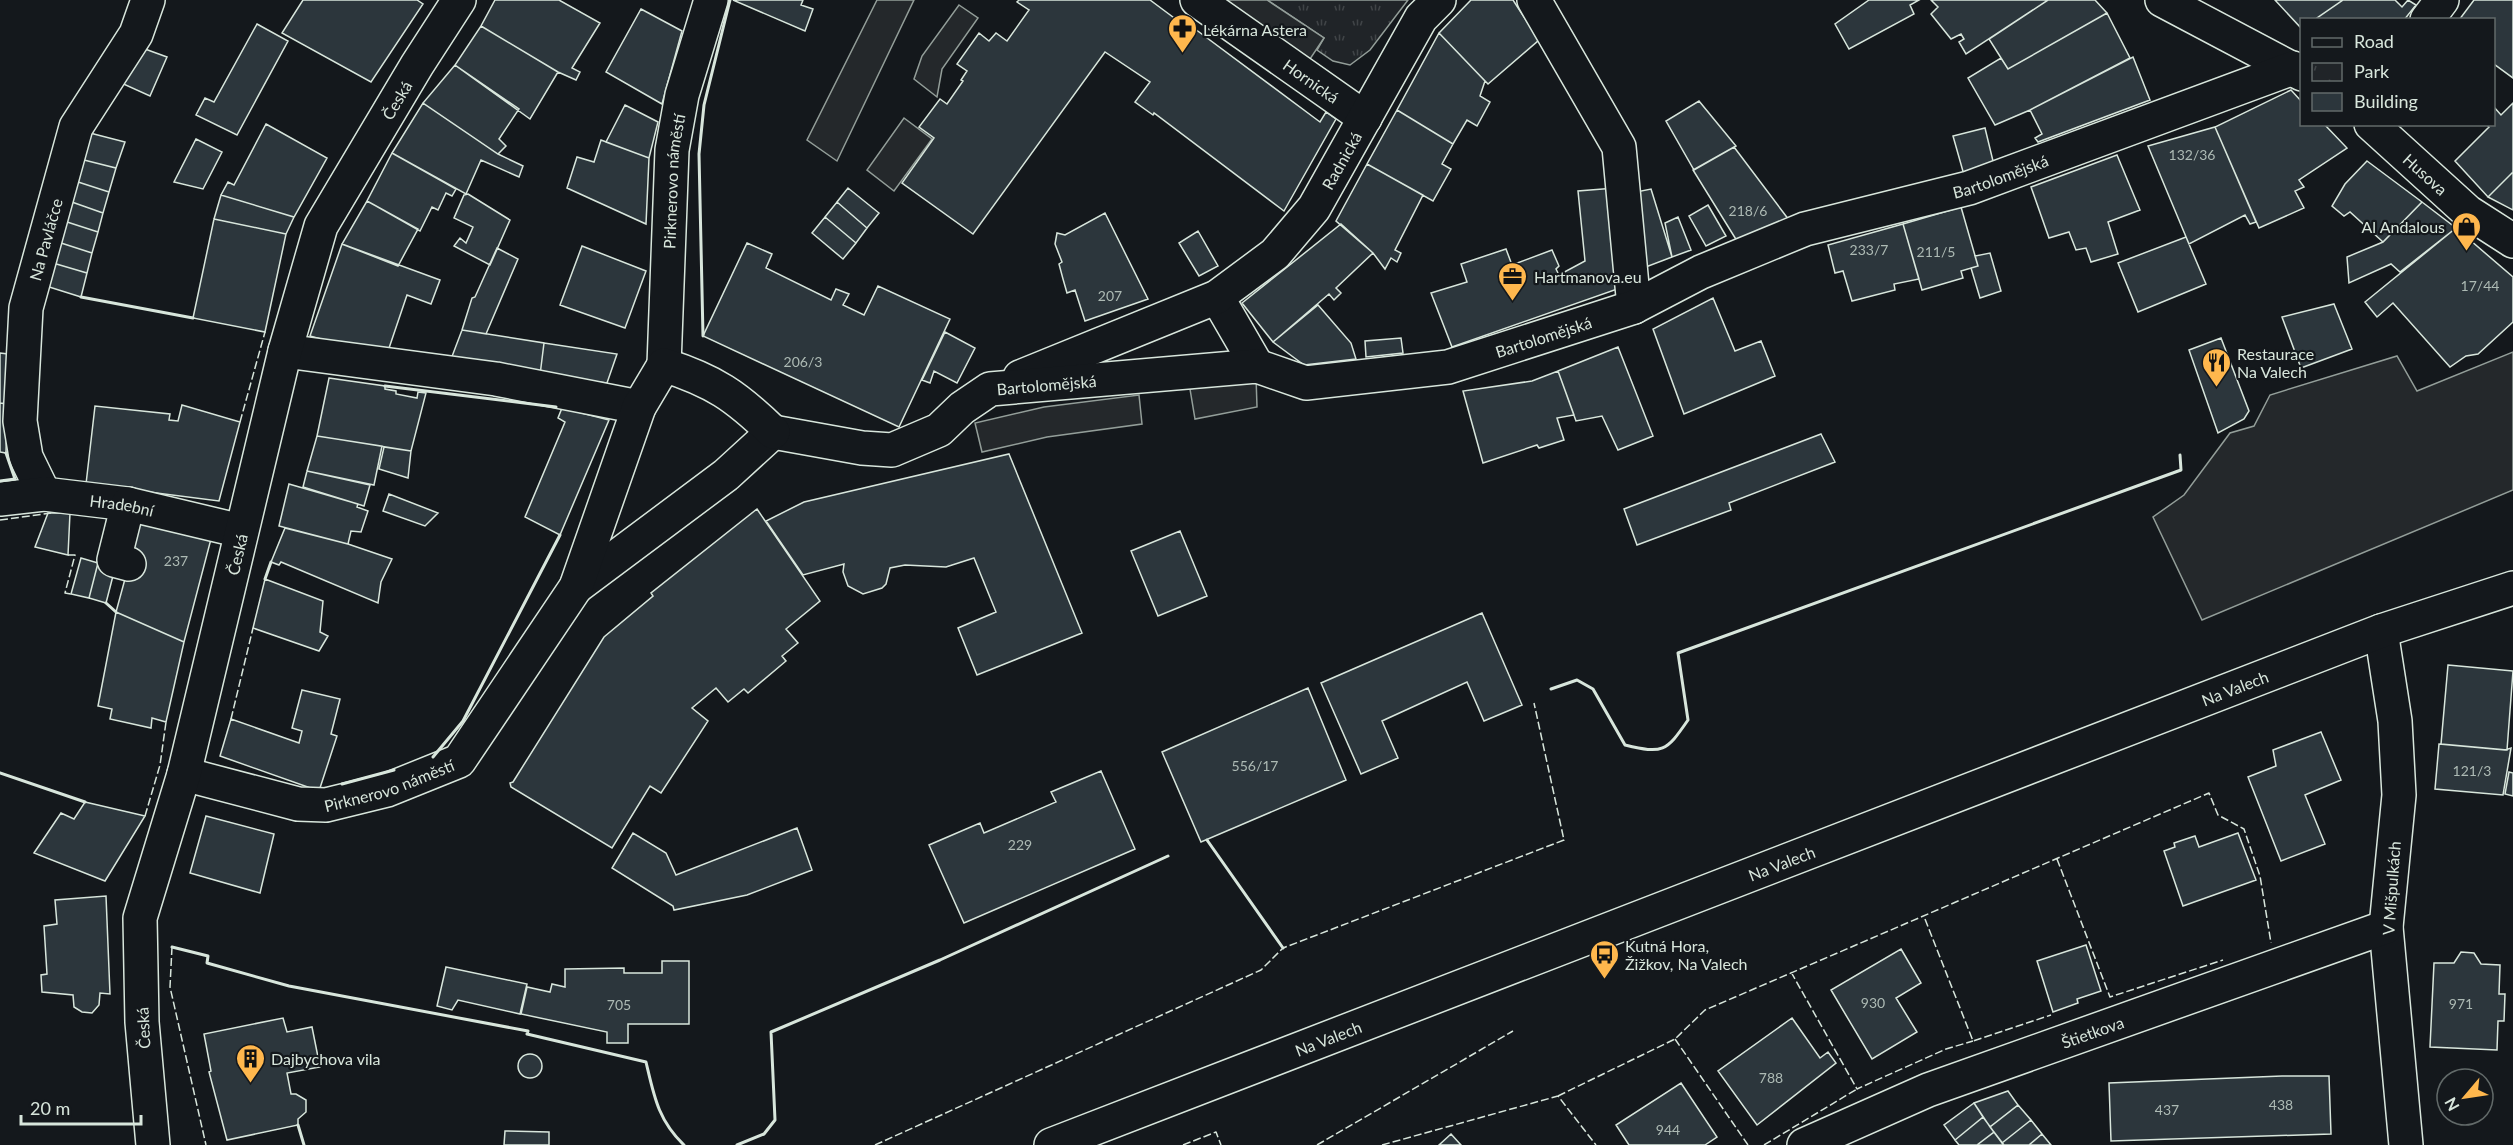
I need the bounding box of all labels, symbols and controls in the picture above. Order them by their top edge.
pharmacy icon: Lékárna Astera [1166,13,1198,55]
legend [2300,18,2495,126]
place label: Lékárna Astera [1203,20,1307,39]
text: Road [2354,30,2394,52]
street label: Hornická [1280,54,1343,106]
text: Park [2354,60,2390,82]
street label: Česká [377,77,415,123]
text: Building [2354,90,2418,112]
street label: Pirknerovo náměstí [659,111,688,249]
street label: Radnická [1317,128,1365,192]
house number: 132/36 [2169,146,2215,163]
street label: Husova [2400,149,2452,199]
street label: Bartolomějská [1951,150,2051,201]
street label: Na Pavláčce [25,196,65,283]
house number: 218/6 [1729,202,1767,219]
shop icon: Al Andalous [2450,210,2482,252]
place label: Al Andalous [2362,217,2445,236]
house number: 233/7 [1850,241,1888,258]
house number: 211/5 [1917,243,1955,260]
office icon: Hartmanova.eu [1497,260,1529,302]
place label: Hartmanova.eu [1534,267,1642,286]
house number: 17/44 [2461,277,2499,294]
house number: 207 [1098,287,1122,304]
street label: Bartolomějská [1493,312,1594,361]
place label: Restaurace Na Valech [2237,344,2314,381]
restaurant icon: Restaurace Na Valech [2200,346,2232,388]
house number: 206/3 [784,353,822,370]
street label: Bartolomějská [996,370,1097,398]
street label: Hradební [89,490,157,520]
street label: Česká [222,532,251,577]
house number: 237 [164,552,188,569]
street label: Na Valech [2199,666,2271,709]
street label: Pirknerovo náměstí [322,754,458,815]
house number: 556/17 [1232,757,1278,774]
house number: 121/3 [2453,762,2491,779]
house number: 229 [1008,836,1032,853]
street label: V Mišpulkách [2378,840,2404,936]
street label: Na Valech [1745,841,1817,884]
place label: Kutná Hora, Žižkov, Na Valech [1625,936,1747,973]
bus stop icon: Kutná Hora, Žižkov, Na Valech [1588,938,1620,980]
house number: 930 [1861,994,1885,1011]
house number: 971 [2449,995,2473,1012]
house number: 705 [607,996,631,1013]
street label: Česká [132,1007,154,1049]
street label: Štietkova [2058,1012,2126,1051]
street label: Na Valech [1292,1016,1364,1059]
building icon: Dajbychova vila [234,1042,266,1084]
place label: Dajbychova vila [271,1049,381,1068]
north arrow [2435,1067,2495,1127]
house number: 788 [1759,1069,1783,1086]
scale bar [21,1088,141,1126]
text: N [2440,1095,2463,1115]
house number: 438 [2269,1096,2293,1113]
text: 20 m [30,1097,70,1119]
house number: 437 [2155,1101,2179,1118]
house number: 944 [1656,1121,1680,1138]

